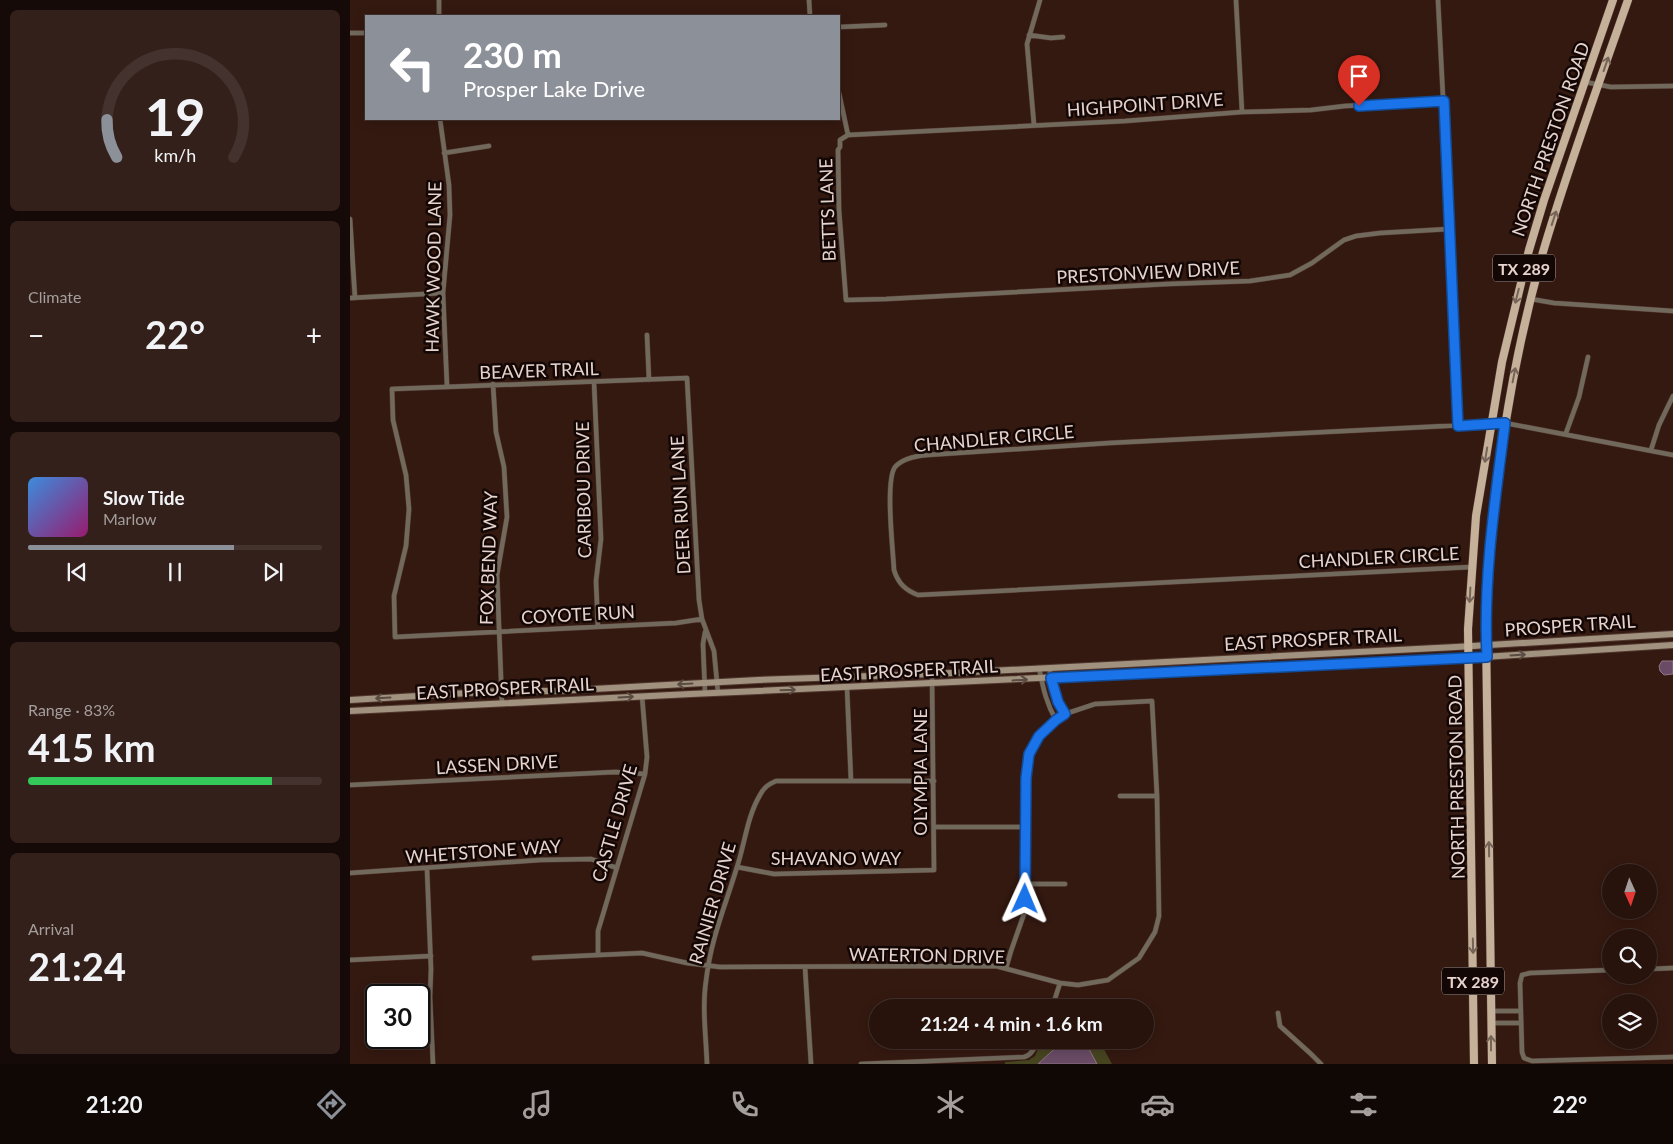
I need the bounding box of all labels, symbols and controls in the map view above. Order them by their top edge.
text: 230 m [463,33,562,75]
icon: left [380,35,445,100]
street label: NORTH PRESTON ROAD [1506,39,1594,239]
pin [1338,55,1380,106]
one-way arrow [1602,56,1611,72]
icon: arrive [1345,62,1373,90]
text: Prosper Lake Drive [463,75,645,102]
text: 19 [145,85,205,147]
street label: HIGHPOINT DRIVE [1066,88,1224,120]
text: km/h [154,144,196,166]
street label: BETTS LANE [814,158,840,262]
street label: HAWK WOOD LANE [421,181,445,353]
one-way arrow [1550,210,1559,226]
road number: TX 289 [1493,254,1555,282]
street label: PRESTONVIEW DRIVE [1056,256,1240,288]
text: Climate [28,287,81,306]
one-way arrow [1512,287,1521,303]
text: 22° [145,311,205,357]
text: − [28,318,44,352]
text: + [306,318,322,352]
street label: BEAVER TRAIL [479,357,599,383]
one-way arrow [1510,368,1520,384]
street label: CHANDLER CIRCLE [913,420,1075,456]
street label: CARIBOU DRIVE [571,421,595,559]
street label: DEER RUN LANE [665,435,695,575]
one-way arrow [1481,447,1491,463]
text: Slow Tide [103,486,185,509]
street label: FOX BEND WAY [475,490,501,625]
text: Marlow [103,509,157,528]
street label: CHANDLER CIRCLE [1298,542,1460,572]
icon: previous [63,558,91,586]
icon: pause [161,558,189,586]
icon: next [259,558,287,586]
one-way arrow [1465,586,1475,603]
street label: COYOTE RUN [521,600,635,628]
street label: PROSPER TRAIL [1504,609,1636,641]
street label: EAST PROSPER TRAIL [1223,623,1403,655]
one-way arrow [1510,650,1526,659]
street label: EAST PROSPER TRAIL [819,654,999,686]
street label: EAST PROSPER TRAIL [415,672,595,704]
one-way arrow [1012,675,1028,684]
street label: NORTH PRESTON ROAD [1443,675,1469,879]
one-way arrow [678,679,694,688]
one-way arrow [780,685,796,694]
one-way arrow [618,692,634,702]
one-way arrow [376,693,392,703]
text: Range · 83% [28,700,115,719]
street label: OLYMPIA LANE [909,708,931,836]
text: 415 km [28,724,156,770]
street label: LASSEN DRIVE [435,750,559,778]
street label: CASTLE DRIVE [587,762,641,884]
street label: WHETSTONE WAY [404,835,562,867]
street label: RAINIER DRIVE [684,839,740,967]
one-way arrow [1484,841,1494,858]
street label: SHAVANO WAY [771,847,902,869]
north arrow [1602,864,1658,919]
map controls [1602,864,1657,1049]
position arrow [998,872,1050,924]
text: Arrival [28,919,74,938]
button: search [1602,929,1657,984]
one-way arrow [1468,938,1478,954]
text: 21:24 [28,943,126,989]
street label: WATERTON DRIVE [849,943,1005,967]
road number: TX 289 [1442,968,1504,994]
speed limit sign: 30 [365,984,430,1049]
button: layers [1602,994,1657,1049]
text: 21:24 · 4 min · 1.6 km [920,1012,1103,1035]
one-way arrow [1486,1036,1496,1052]
icon: directions [314,1087,349,1122]
icon: music [520,1087,555,1122]
icon: phone [727,1087,762,1122]
icon: climate [933,1087,968,1122]
icon: car [1140,1087,1175,1122]
icon: filters [1346,1087,1381,1122]
text: 21:20 [86,1091,142,1118]
text: 22° [1553,1091,1587,1118]

